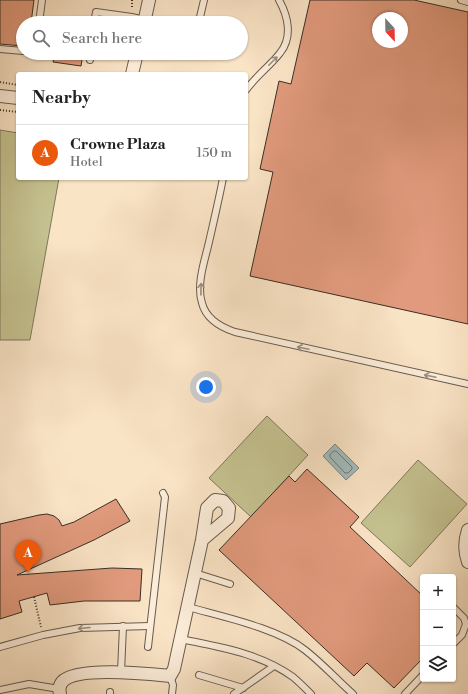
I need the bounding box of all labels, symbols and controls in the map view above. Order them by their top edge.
north arrow [372,12,408,48]
search box [16,16,248,60]
icon: search [30,27,52,49]
text: Search here [62,29,142,48]
one-way arrow [268,56,278,66]
text: Nearby [32,87,91,109]
text: Crowne Plaza [70,135,166,154]
text: A [40,145,50,161]
text: 150 m [197,145,232,161]
text: Hotel [70,154,103,170]
one-way arrow [197,283,205,296]
one-way arrow [297,343,310,351]
one-way arrow [424,371,437,379]
your location [196,377,216,397]
pin: A [15,540,41,573]
map controls [420,574,456,682]
button: + [420,574,456,610]
button: − [420,610,456,646]
one-way arrow [78,624,91,631]
button: layers [420,646,456,682]

